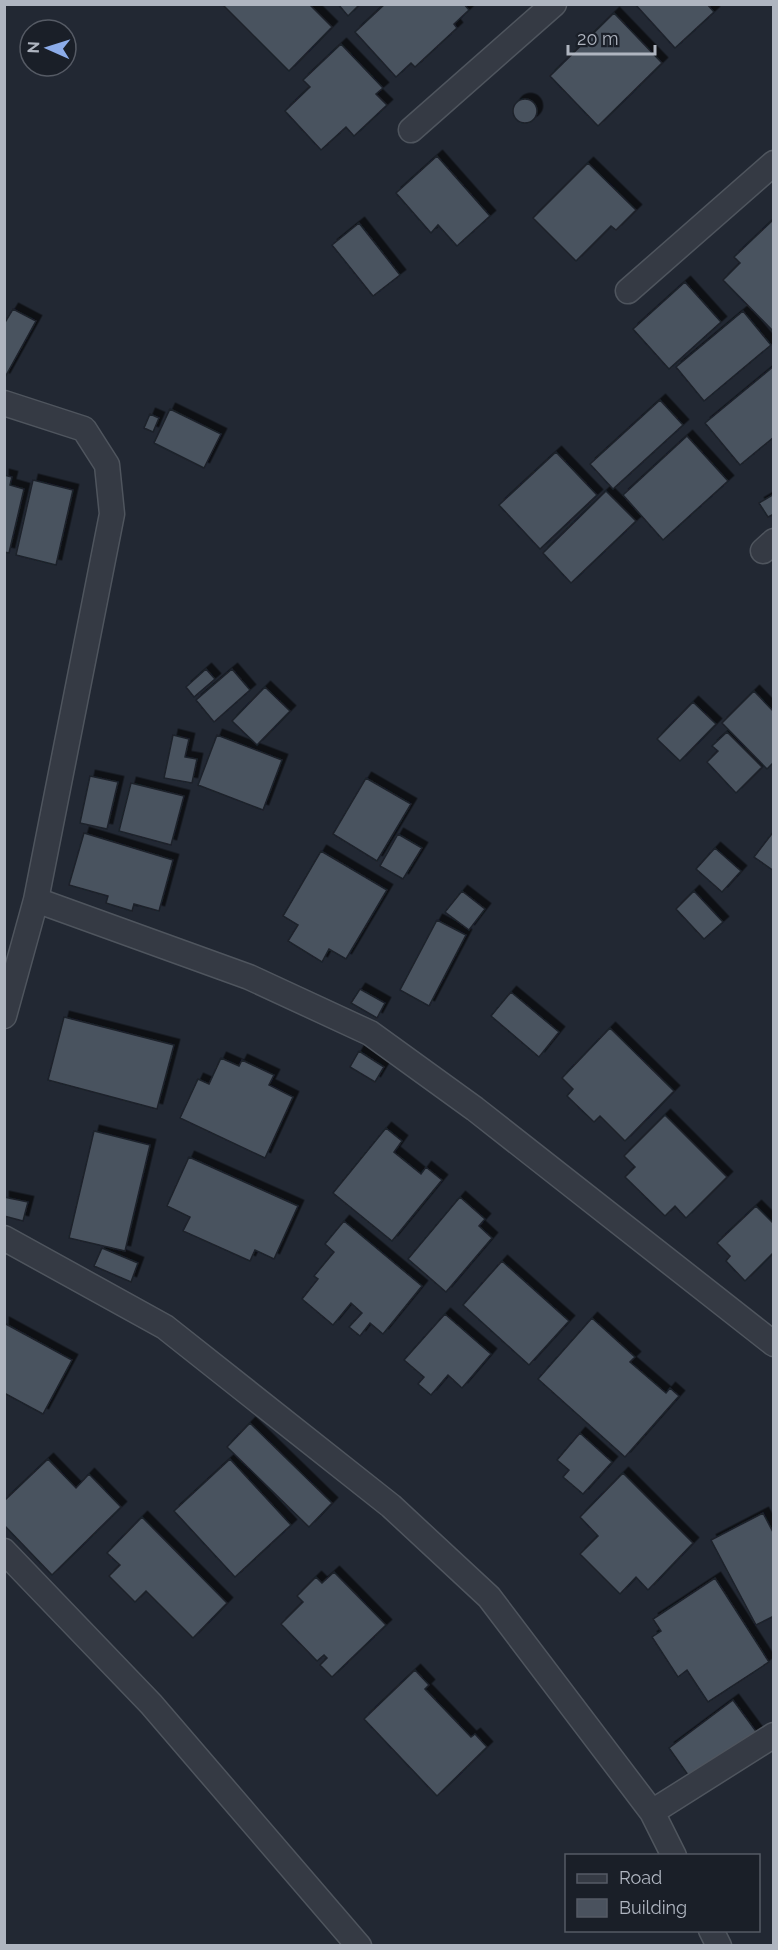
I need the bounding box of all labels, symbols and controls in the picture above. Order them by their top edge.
north arrow [18,18,78,78]
scale bar [568,18,655,56]
text: 20 m [577,28,619,49]
text: N [24,41,43,54]
legend [565,1854,760,1932]
text: Road [619,1867,662,1888]
text: Building [619,1897,687,1918]

